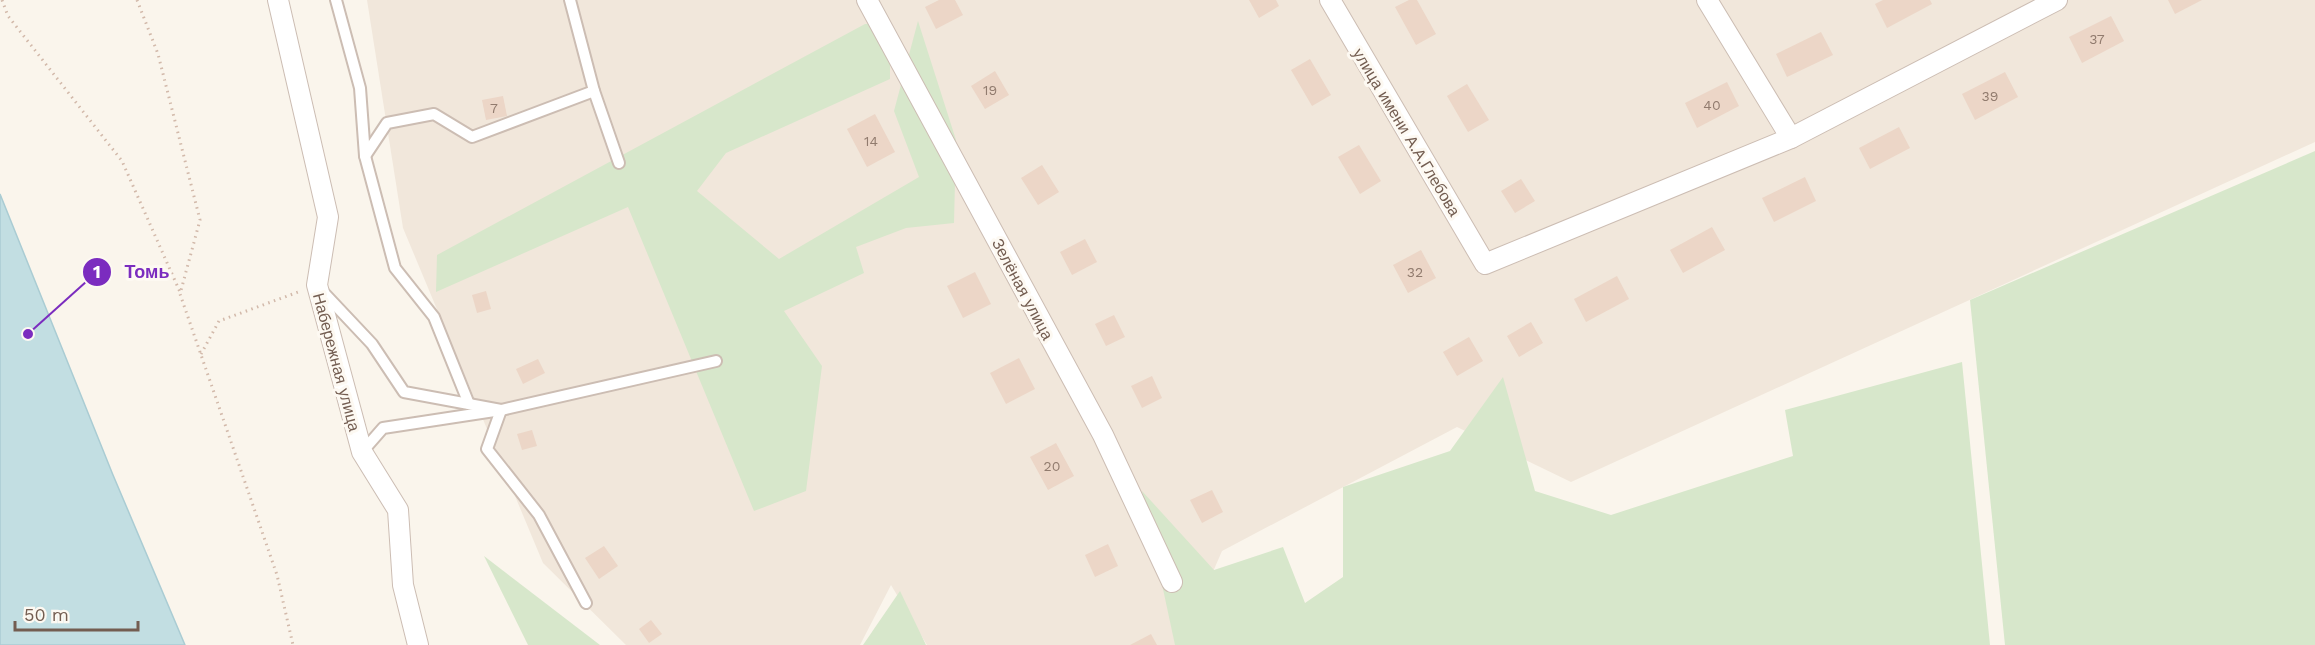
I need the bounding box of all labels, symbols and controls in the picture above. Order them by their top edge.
house number: 37 [2089,31,2105,47]
street label: улица имени А.А.Глебова [1349,45,1464,220]
house number: 19 [983,82,997,98]
house number: 39 [1982,88,1998,104]
house number: 40 [1703,97,1721,113]
house number: 7 [490,100,498,116]
house number: 14 [864,133,878,149]
street label: Зелёная улица [988,235,1057,343]
callout: Томь [82,254,181,290]
text: 1 [93,261,101,282]
text: Томь [125,261,170,282]
house number: 32 [1407,264,1423,280]
street label: Набережная улица [309,291,364,434]
house number: 20 [1044,458,1060,474]
scale bar [15,594,138,632]
text: 50 m [24,604,69,625]

